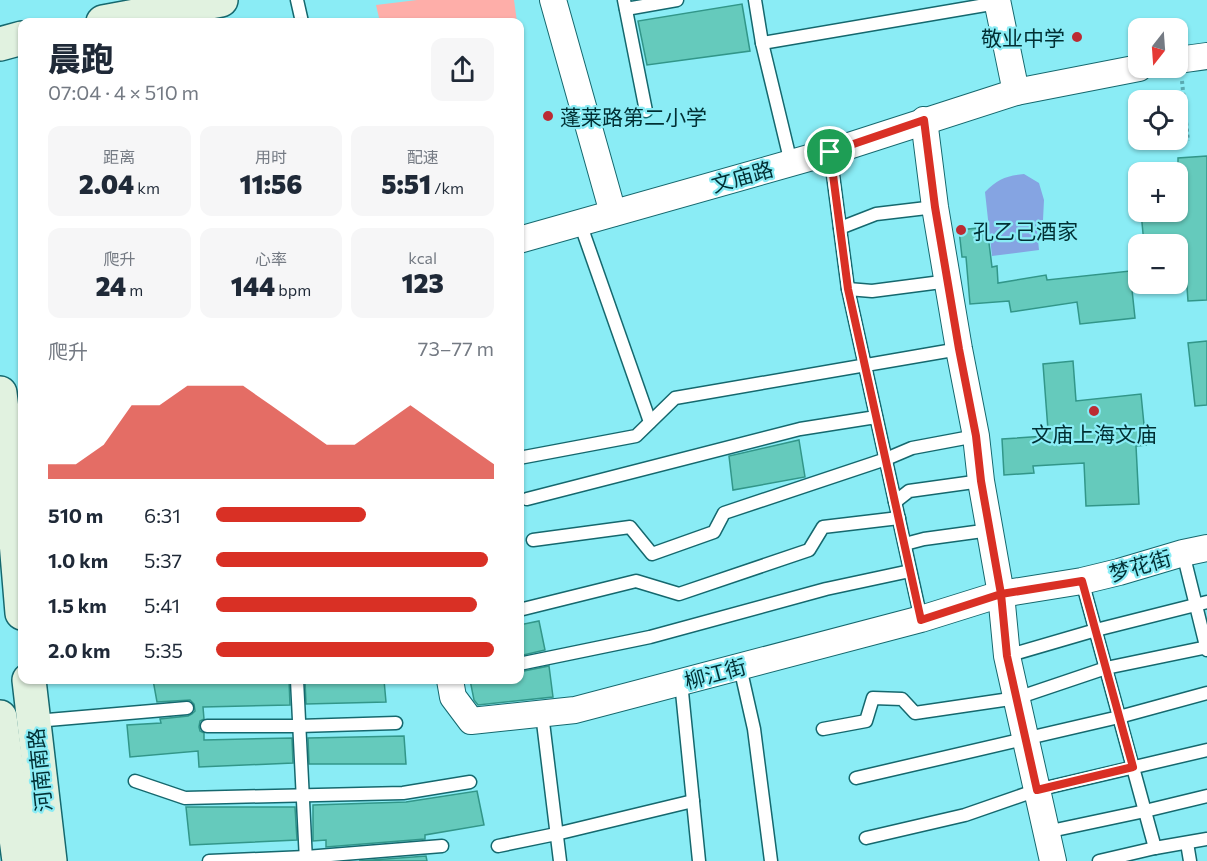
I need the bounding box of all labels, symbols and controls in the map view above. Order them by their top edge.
north arrow [1128,18,1188,78]
map controls [1128,18,1188,294]
place label: 敬业中学 [981,25,1065,50]
marker: 敬业中学 [1070,30,1084,44]
text: 晨跑 [48,37,114,78]
button: share [431,38,494,101]
text: 07:04 · 4 × 510 m [48,80,199,104]
button: locate [1128,90,1188,150]
place label: 蓬莱路第二小学 [560,104,707,129]
marker: 蓬莱路第二小学 [541,109,555,123]
pin [804,126,855,177]
icon: arrive [813,135,846,168]
text: 距离 [103,147,135,166]
text: 用时 [255,147,287,166]
text: 配速 [407,147,439,166]
street label: 文庙路 [708,155,776,197]
button: + [1128,162,1188,222]
text: 2.04 [79,168,134,199]
text: 11:56 [239,168,303,199]
text: 5:51 [381,168,431,199]
text: km [134,178,160,197]
text: /km [431,178,464,197]
place label: 孔乙己酒家 [973,218,1078,243]
marker: 孔乙己酒家 [954,223,968,237]
button: − [1128,234,1188,294]
text: kcal [408,248,437,267]
text: 爬升 [103,249,135,268]
text: 心率 [255,249,287,268]
text: 123 [401,267,444,298]
text: 24 [95,270,126,301]
text: 144 [231,270,275,301]
text: m [126,280,143,299]
text: bpm [275,280,311,299]
text: 73–77 m [418,336,494,360]
text: 爬升 [48,339,88,363]
marker: 文庙上海文庙 [1087,404,1101,418]
place label: 文庙上海文庙 [1031,421,1157,446]
text: 510 m [48,503,103,527]
text: 6:31 [144,503,181,527]
street label: 梦花街 [1106,544,1174,586]
text: 1.0 km [48,548,108,572]
text: 5:37 [144,548,182,572]
text: 1.5 km [48,593,107,617]
text: 5:41 [144,593,180,617]
text: 2.0 km [48,638,110,662]
text: 5:35 [144,638,183,662]
street label: 柳江街 [681,653,749,693]
street label: 河南南路 [22,727,56,813]

